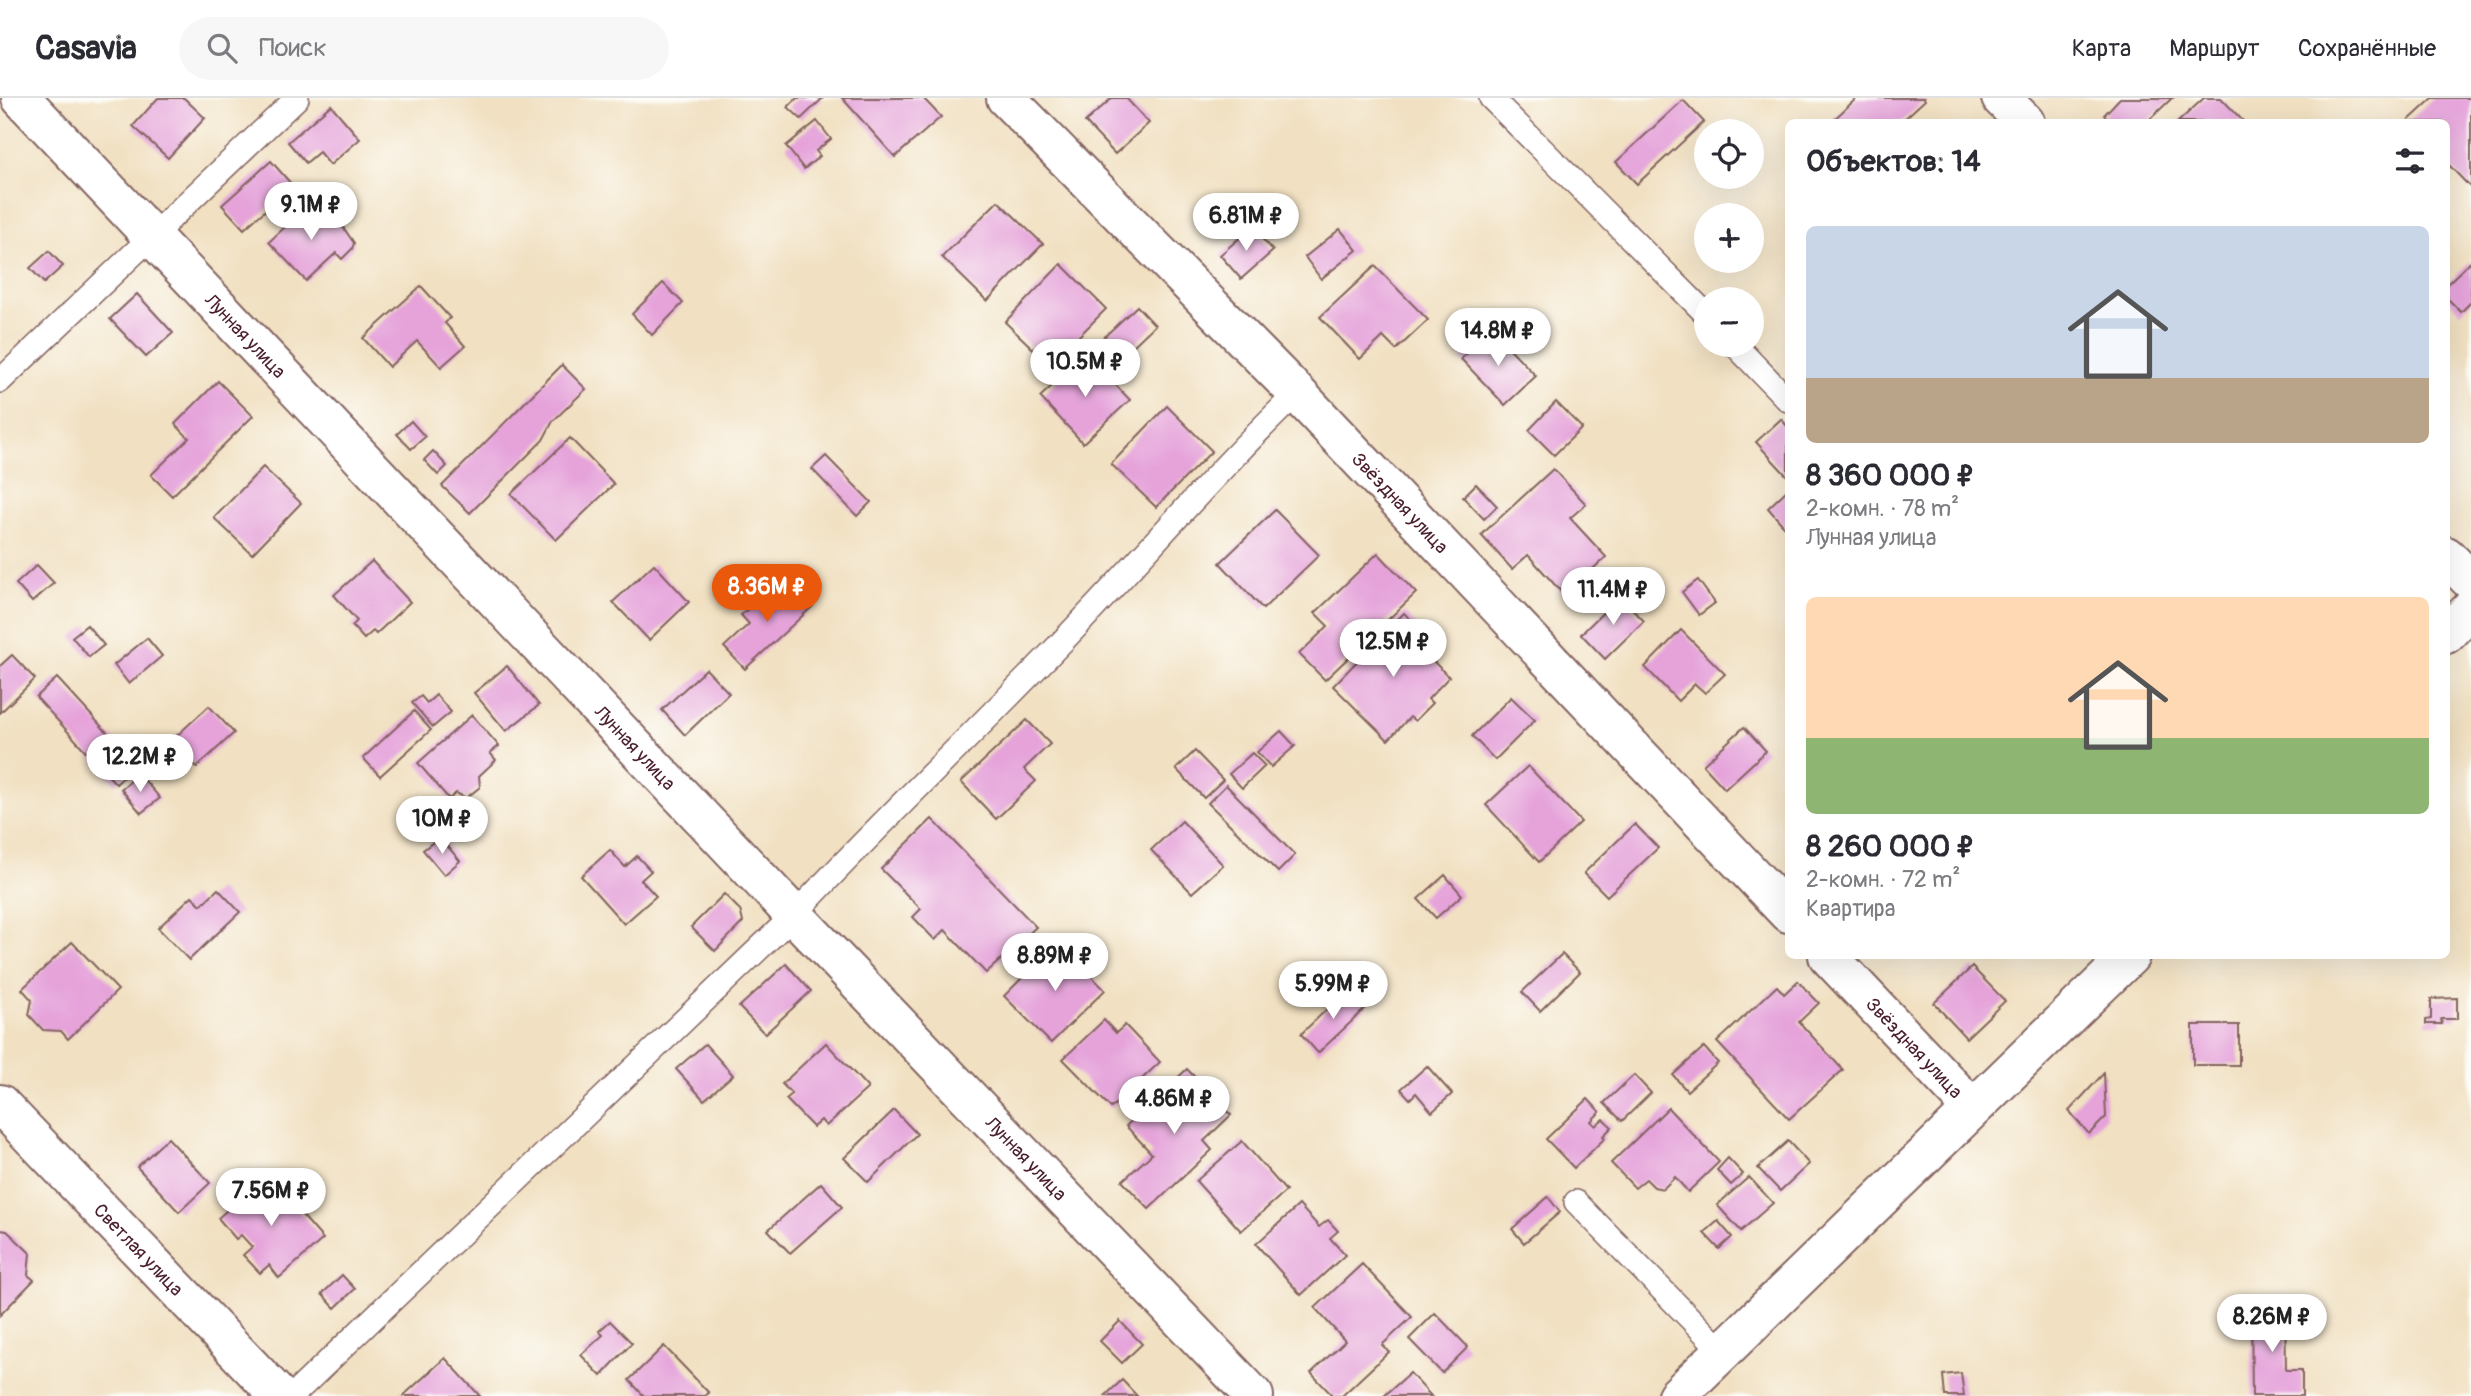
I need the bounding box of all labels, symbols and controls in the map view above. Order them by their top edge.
search box [179,17,669,80]
text: Casavia [35,28,137,69]
icon: search [203,29,241,67]
text: Поиск [259,32,327,64]
text: Карта [2072,34,2131,63]
text: Маршрут [2169,34,2260,63]
text: Сохранённые [2298,34,2436,63]
map controls [1694,119,1764,357]
button: locate [1694,119,1764,189]
icon: filters [2391,142,2429,180]
text: Объектов: 14 [1806,143,1981,180]
pin: 9.1M ₽ [254,183,368,242]
text: 9.1M ₽ [280,190,342,219]
pin: 6.81M ₽ [1181,194,1311,253]
text: 6.81M ₽ [1209,201,1283,230]
button: + [1694,203,1764,273]
icon: home [2055,271,2181,397]
button: − [1694,287,1764,357]
street label: Лунная улица [199,288,291,384]
pin: 14.8M ₽ [1433,308,1563,368]
text: 14.8M ₽ [1461,316,1535,345]
pin: 10.5M ₽ [1020,340,1150,399]
text: 10.5M ₽ [1046,347,1124,376]
street label: Звёздная улица [1346,448,1453,559]
text: 8 360 000 ₽ [1806,457,1975,494]
text: 2-комн. · 78 m² [1806,494,1959,523]
text: Лунная улица [1806,523,1936,552]
pin: 8.36M ₽ [702,564,832,624]
pin: 11.4M ₽ [1548,568,1678,627]
text: 8.36M ₽ [728,572,806,601]
text: 11.4M ₽ [1577,575,1649,604]
pin: 12.5M ₽ [1328,620,1458,679]
text: 12.5M ₽ [1356,627,1430,656]
icon: home [2055,642,2181,768]
street label: Лунная улица [588,700,681,796]
pin: 12.2M ₽ [75,734,205,794]
text: 12.2M ₽ [102,742,178,771]
pin: 10M ₽ [393,796,491,856]
text: 10M ₽ [412,804,472,833]
text: 8 260 000 ₽ [1806,828,1975,865]
text: 2-комн. · 72 m² [1806,865,1960,894]
text: Квартира [1806,894,1895,923]
pin: 8.89M ₽ [990,934,1120,993]
text: 8.89M ₽ [1017,941,1093,970]
pin: 5.99M ₽ [1268,962,1398,1021]
text: 5.99M ₽ [1295,969,1371,998]
street label: Звёздная улица [1860,993,1968,1104]
pin: 4.86M ₽ [1109,1076,1239,1136]
text: 4.86M ₽ [1135,1084,1213,1113]
street label: Лунная улица [979,1111,1072,1206]
pin: 7.56M ₽ [206,1168,336,1228]
text: 7.56M ₽ [232,1176,310,1205]
street label: Светлая улица [88,1199,188,1302]
pin: 8.26M ₽ [2207,1294,2337,1354]
text: 8.26M ₽ [2233,1302,2311,1331]

